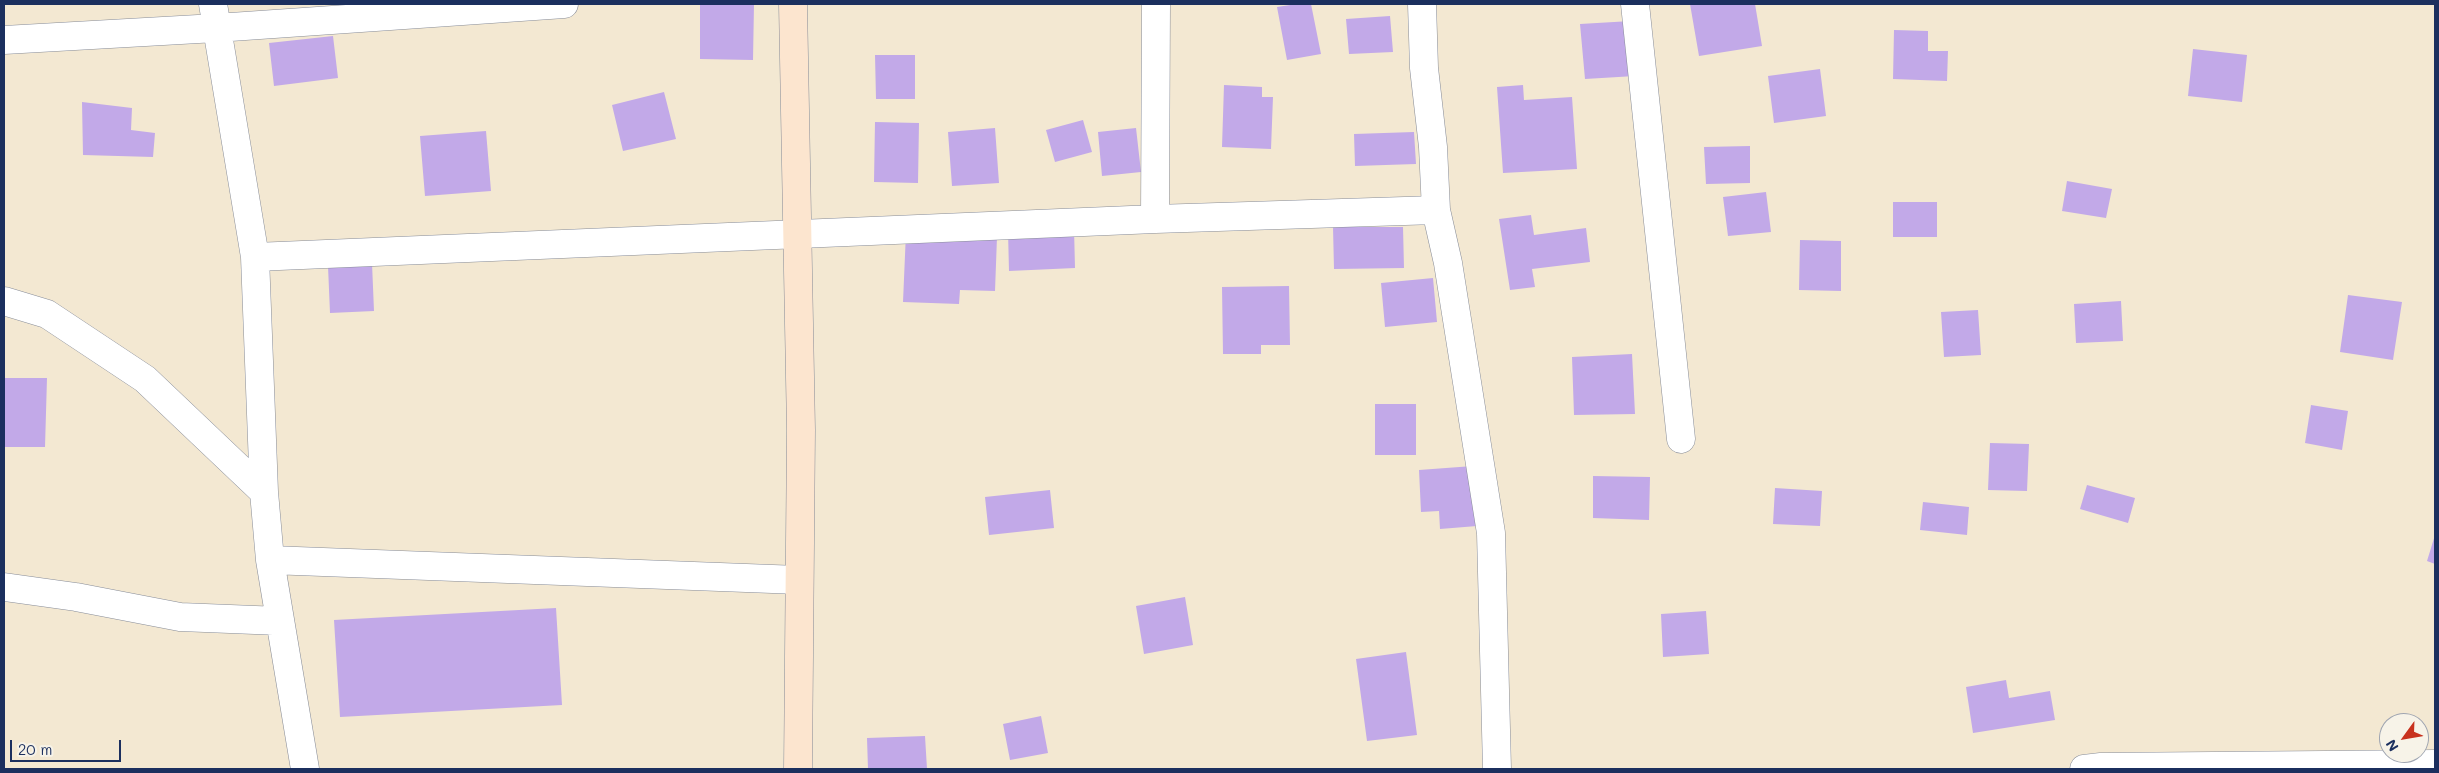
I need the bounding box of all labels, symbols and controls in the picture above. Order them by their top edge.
north arrow [2379,713,2429,763]
scale bar [12,730,124,762]
text: N [2381,736,2403,755]
text: 20 m [18,739,52,759]

